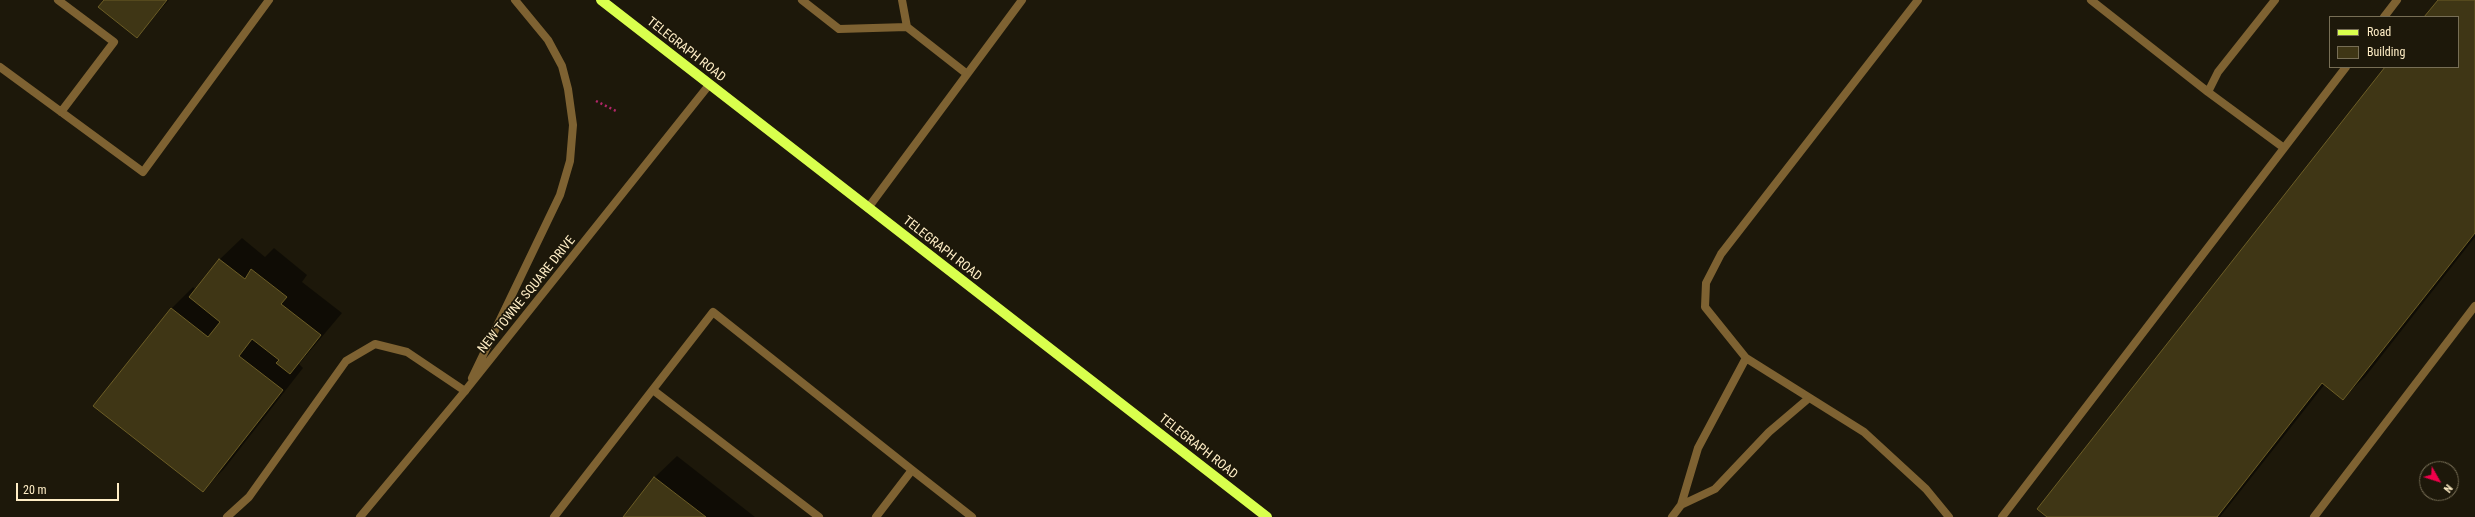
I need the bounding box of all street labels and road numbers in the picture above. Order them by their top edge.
street label: TELEGRAPH ROAD [643,14,729,86]
street label: TELEGRAPH ROAD [899,213,985,285]
street label: NEW TOWNE SQUARE DRIVE [475,233,579,357]
street label: TELEGRAPH ROAD [1155,411,1241,483]

